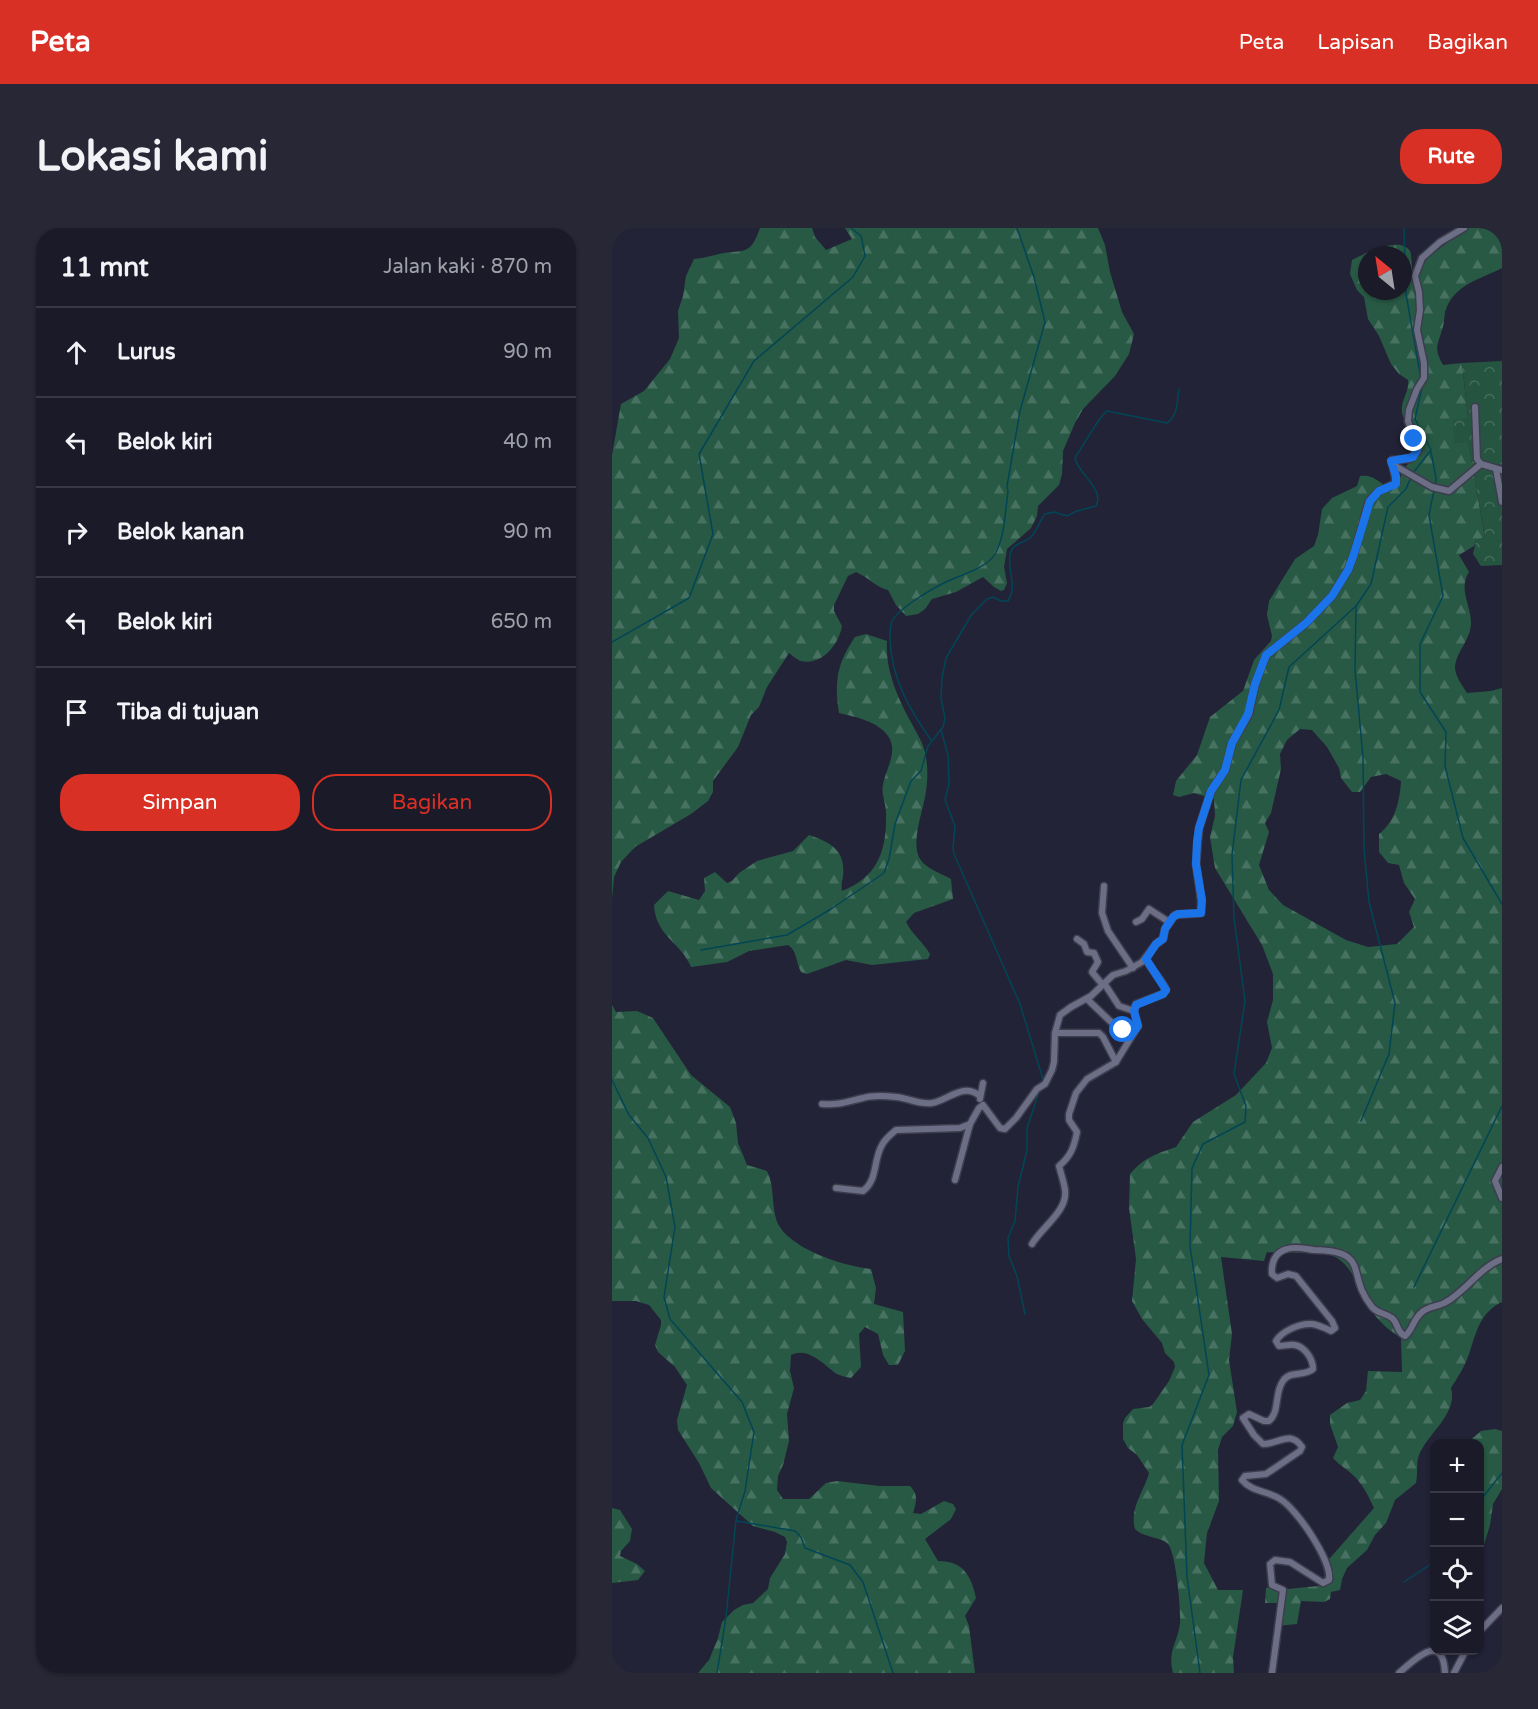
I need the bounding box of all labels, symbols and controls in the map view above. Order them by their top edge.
text: Peta [30,25,91,59]
text: Peta [1239,30,1284,55]
text: Lapisan [1317,30,1394,55]
text: Bagikan [1427,30,1508,55]
button: Rute [1400,129,1502,184]
text: Lokasi kami [36,131,268,182]
north arrow [1358,246,1412,300]
text: 11 mnt [60,252,149,283]
text: Jalan kaki · 870 m [383,255,552,279]
icon: ahead [60,336,93,369]
text: Lurus [117,339,175,365]
text: 90 m [503,340,552,364]
route end [1400,425,1426,451]
icon: left [60,426,93,459]
text: Belok kiri [117,429,213,455]
text: 40 m [503,430,552,454]
icon: right [60,516,93,549]
text: Belok kanan [117,519,244,545]
text: 90 m [503,520,552,544]
icon: left [60,606,93,639]
text: Belok kiri [117,609,213,635]
text: 650 m [491,610,552,634]
icon: arrive [60,696,93,729]
text: Tiba di tujuan [117,699,259,725]
button: Simpan [60,774,300,831]
button: Bagikan [312,774,552,831]
route start [1109,1016,1135,1042]
map controls [1430,1439,1484,1655]
button: + [1430,1439,1484,1493]
button: − [1430,1493,1484,1547]
button: locate [1430,1547,1484,1601]
button: layers [1430,1601,1484,1655]

